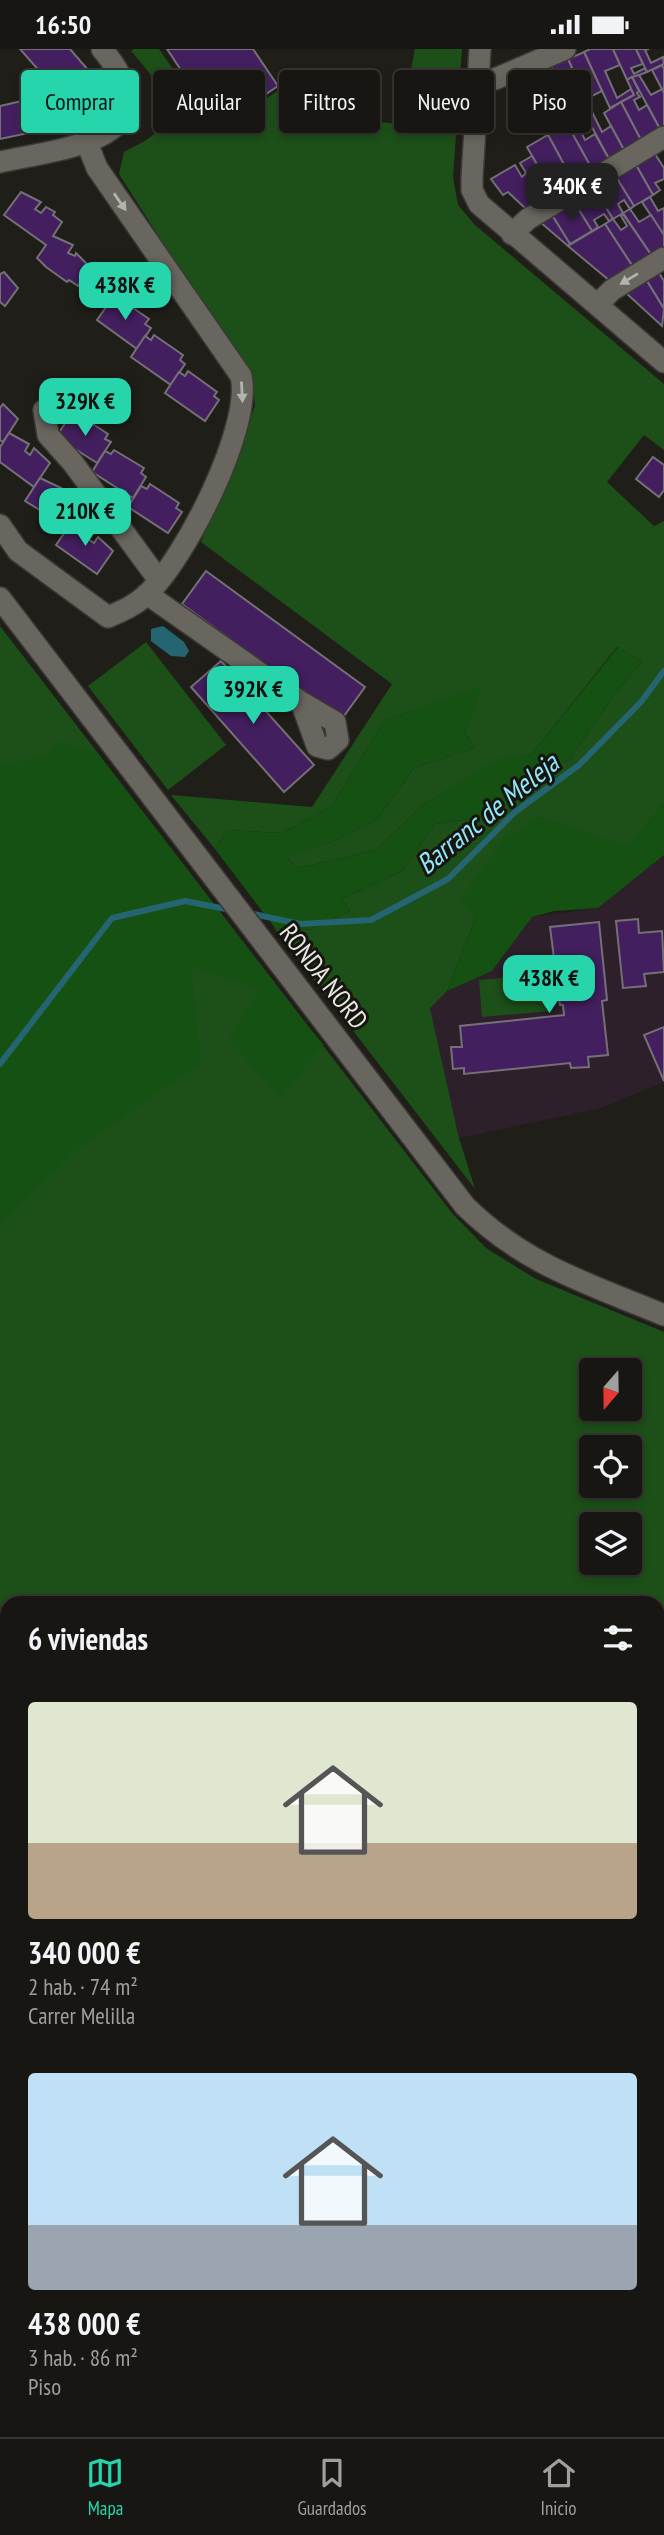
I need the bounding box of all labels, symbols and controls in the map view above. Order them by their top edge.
text: 16:50 [35,8,91,41]
chip: Comprar [21,70,139,133]
chip: Alquilar [153,70,265,133]
chip: Filtros [279,70,380,133]
chip: Nuevo [394,70,494,133]
chip: Piso [508,70,591,133]
pin: 340K € [515,163,629,223]
text: 340K € [542,171,602,200]
one-way arrow [113,193,127,211]
pin: 438K € [68,263,182,322]
text: 438K € [95,270,155,299]
one-way arrow [620,273,639,285]
pin: 329K € [28,379,142,438]
one-way arrow [237,381,248,403]
text: 329K € [55,386,115,415]
pin: 210K € [28,489,142,548]
text: 210K € [55,496,115,525]
pin: 392K € [196,667,310,726]
text: 392K € [223,674,283,703]
water label: Barranc de Meleja [408,743,567,882]
street label: RONDA NORD [273,917,375,1035]
pin: 438K € [492,955,606,1015]
text: 438K € [519,963,579,992]
north arrow [579,1358,642,1421]
map controls [579,1358,642,1575]
button: locate [579,1435,642,1498]
button: layers [579,1512,642,1575]
text: 6 viviendas [28,1619,148,1658]
icon: filters [599,1619,637,1657]
icon: home [270,1747,396,1873]
text: 340 000 € [28,1933,141,1972]
text: 2 hab. · 74 m² [28,1972,138,2001]
text: Carrer Melilla [28,2001,135,2030]
icon: home [270,2118,396,2244]
text: 438 000 € [28,2304,141,2343]
text: 3 hab. · 86 m² [28,2343,138,2372]
text: Piso [28,2372,61,2401]
tab: Mapa [86,2454,124,2520]
tab: Guardados [297,2454,367,2520]
tab: Inicio [540,2454,578,2520]

